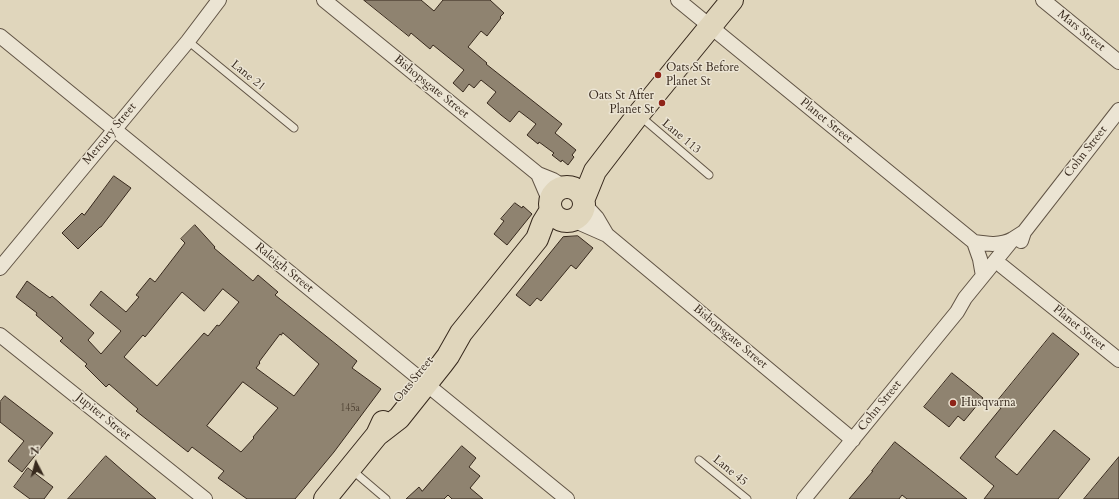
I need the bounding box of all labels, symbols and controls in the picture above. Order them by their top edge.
street label: Mars Street [1054,7,1108,55]
street label: Bishopsgate Street [391,52,471,122]
street label: Lane 21 [228,58,268,94]
place label: Oats St Before Planet St [666,61,739,89]
marker: Oats St Before Planet St [653,70,663,80]
place label: Oats St After Planet St [589,89,654,117]
street label: Planet Street [797,95,855,147]
marker: Oats St After Planet St [657,98,667,108]
street label: Mercury Street [80,100,140,168]
street label: Lane 113 [659,117,703,157]
street label: Cohn Street [1061,123,1111,181]
street label: Raleigh Street [252,240,316,296]
street label: Bishopsgate Street [690,302,770,372]
street label: Planet Street [1050,302,1108,354]
street label: Oats Street [391,354,437,406]
street label: Cohn Street [855,378,905,434]
street label: Jupiter Street [73,391,133,443]
place label: Husqvarna [961,396,1016,410]
marker: Husqvarna [948,398,958,408]
house number: 145a [340,403,360,415]
north arrow [16,443,56,483]
text: N [29,443,40,459]
street label: Lane 45 [710,453,750,489]

